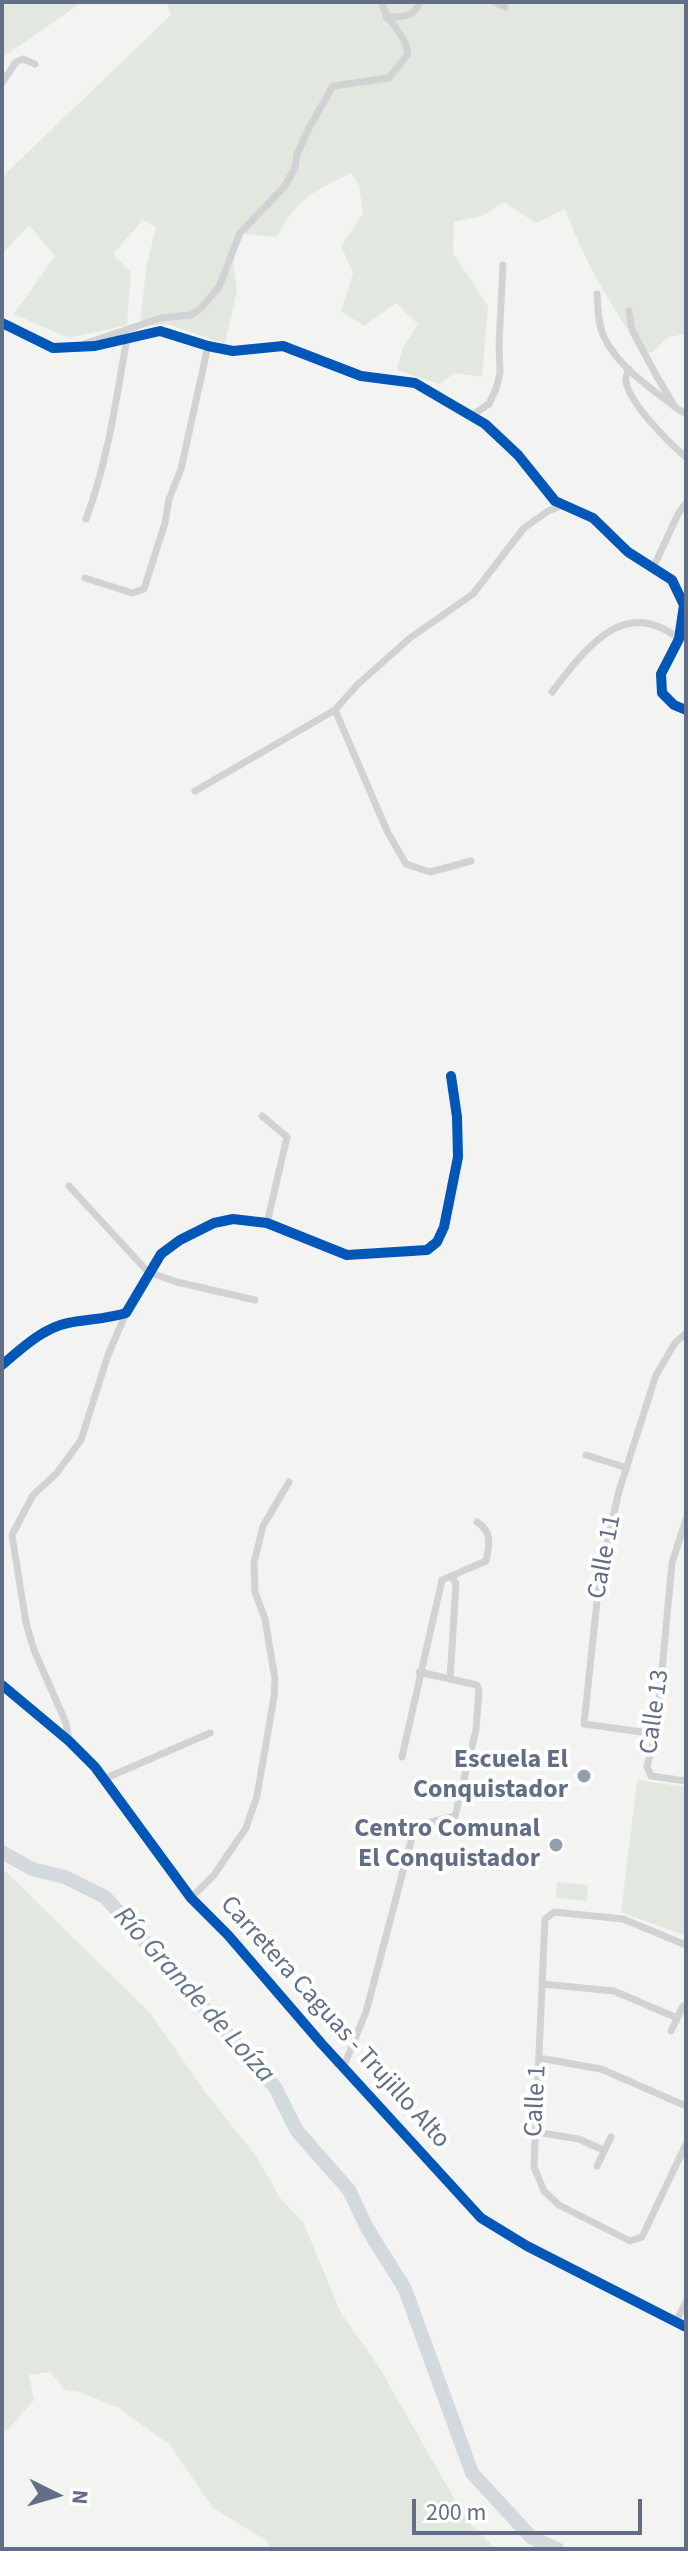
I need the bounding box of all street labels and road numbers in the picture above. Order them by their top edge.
street label: Calle 11 [583,1512,629,1602]
street label: Calle 13 [635,1668,677,1756]
street label: Carretera Caguas - Trujillo Alto [212,1890,456,2156]
street label: Calle 1 [520,2064,554,2138]

